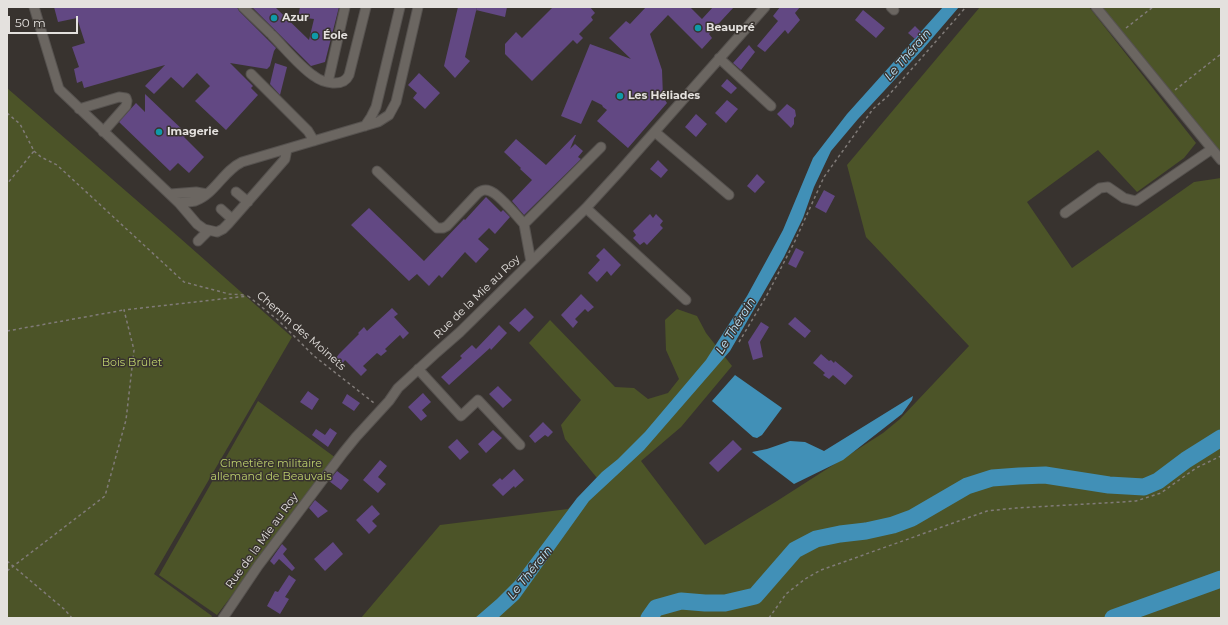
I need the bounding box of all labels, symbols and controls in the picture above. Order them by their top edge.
scale bar [10,8,80,34]
place label: Azur [282,11,309,25]
marker: Azur [269,13,279,23]
text: 50 m [15,15,46,30]
place label: Beaupré [706,21,755,35]
marker: Beaupré [693,23,703,33]
water label: Le Thérain [882,26,934,84]
place label: Éole [323,29,348,43]
marker: Éole [310,31,320,41]
place label: Les Héliades [628,89,700,103]
marker: Les Héliades [615,91,625,101]
place label: Imagerie [167,125,219,139]
marker: Imagerie [154,127,164,137]
street label: Rue de la Mie au Roy [431,252,523,342]
street label: Chemin des Moinets [254,289,348,373]
water label: Le Thérain [713,295,759,357]
park label: Bois Brûlet [102,356,162,370]
park label: Cimetière militaire allemand de Beauvais [210,457,332,483]
street label: Rue de la Mie au Roy [223,491,301,591]
water label: Le Thérain [504,544,556,602]

